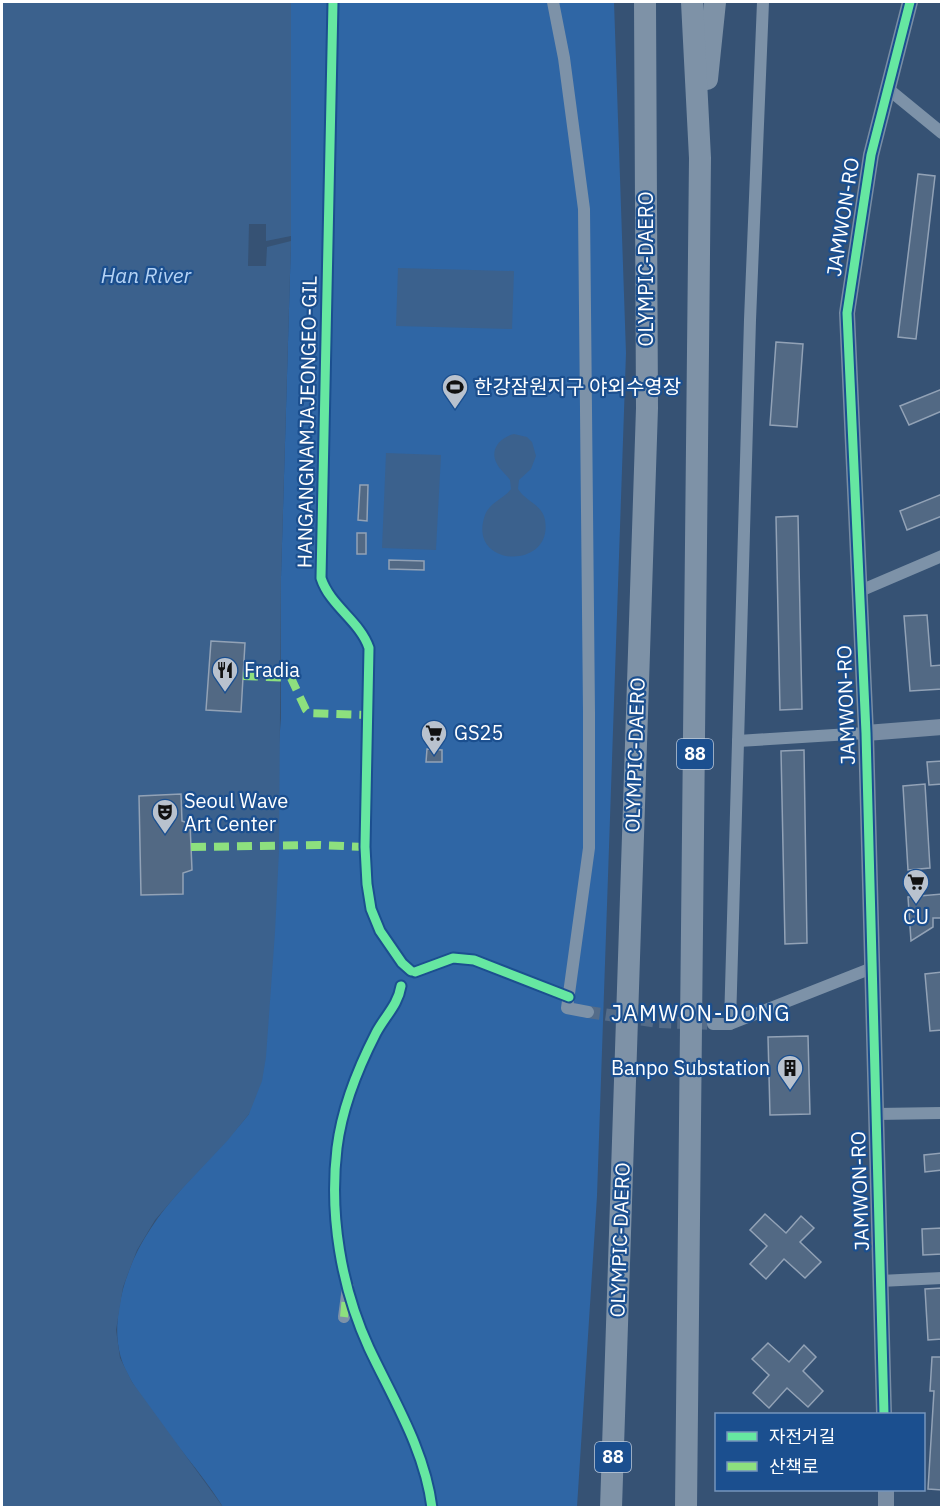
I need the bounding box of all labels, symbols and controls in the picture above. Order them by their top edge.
street label: JAMWON-RO [820,156,865,278]
street label: OLYMPIC-DAERO [632,191,659,347]
water label: Han River [101,261,193,289]
street label: HANGANGNAMJAJEONGEO-GIL [290,276,323,568]
sports icon: 한강잠원지구 야외수영장 [440,372,470,410]
place label: 한강잠원지구 야외수영장 [474,373,681,400]
street label: JAMWON-RO [830,645,861,765]
restaurant icon: Fradia [210,655,240,693]
place label: Fradia [244,656,300,683]
street label: OLYMPIC-DAERO [618,677,651,833]
supermarket icon: GS25 [419,718,449,756]
place label: GS25 [454,719,504,746]
road number: 88 [677,739,713,769]
place label: Seoul Wave Art Center [184,787,288,837]
theatre icon: Seoul Wave Art Center [150,797,180,835]
supermarket icon: CU [901,867,931,905]
place label: CU [903,903,929,930]
district label: JAMWON-DONG [611,998,791,1027]
building icon: Banpo Substation [775,1053,805,1091]
place label: Banpo Substation [611,1054,770,1081]
street label: JAMWON-RO [844,1131,875,1251]
street label: OLYMPIC-DAERO [603,1162,636,1318]
legend [715,1413,925,1491]
text: 자전거길 [769,1425,835,1448]
road number: 88 [595,1442,631,1472]
text: 산책로 [769,1455,819,1478]

